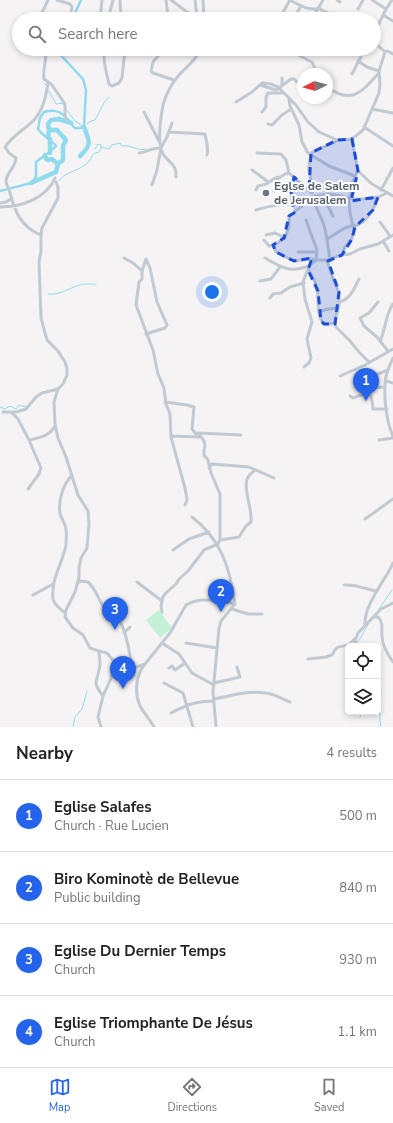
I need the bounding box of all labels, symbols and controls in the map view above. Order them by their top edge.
search box [12,12,381,56]
icon: search [26,23,48,45]
text: Search here [58,24,138,44]
north arrow [297,68,333,104]
place label: Eglse de Salem de Jerusalem [274,178,360,208]
marker: Eglse de Salem de Jerusalem [261,188,271,198]
your location [202,282,222,302]
pin: 1 [353,368,379,401]
pin: 2 [208,579,234,612]
pin: 3 [102,597,128,630]
map controls [345,643,381,715]
button: locate [345,643,381,679]
pin: 4 [110,656,136,689]
button: layers [345,679,381,715]
text: Nearby [16,742,73,765]
text: 4 results [326,744,377,762]
text: Eglise Salafes [54,797,151,817]
text: 1 [25,807,33,825]
text: 500 m [339,807,377,825]
text: Church · Rue Lucien [54,817,169,835]
text: Biro Kominotè de Bellevue [54,869,239,889]
text: 2 [25,879,33,897]
text: 840 m [339,879,377,897]
text: Public building [54,889,141,907]
text: Eglise Du Dernier Temps [54,941,226,961]
text: 3 [25,951,33,969]
text: 930 m [339,951,377,969]
text: Church [54,961,95,979]
text: Eglise Triomphante De Jésus [54,1013,253,1033]
text: 4 [25,1023,33,1041]
text: 1.1 km [337,1023,377,1041]
text: Church [54,1033,95,1051]
tab: Map [49,1076,71,1115]
tab: Directions [168,1076,217,1115]
tab: Saved [314,1076,344,1115]

